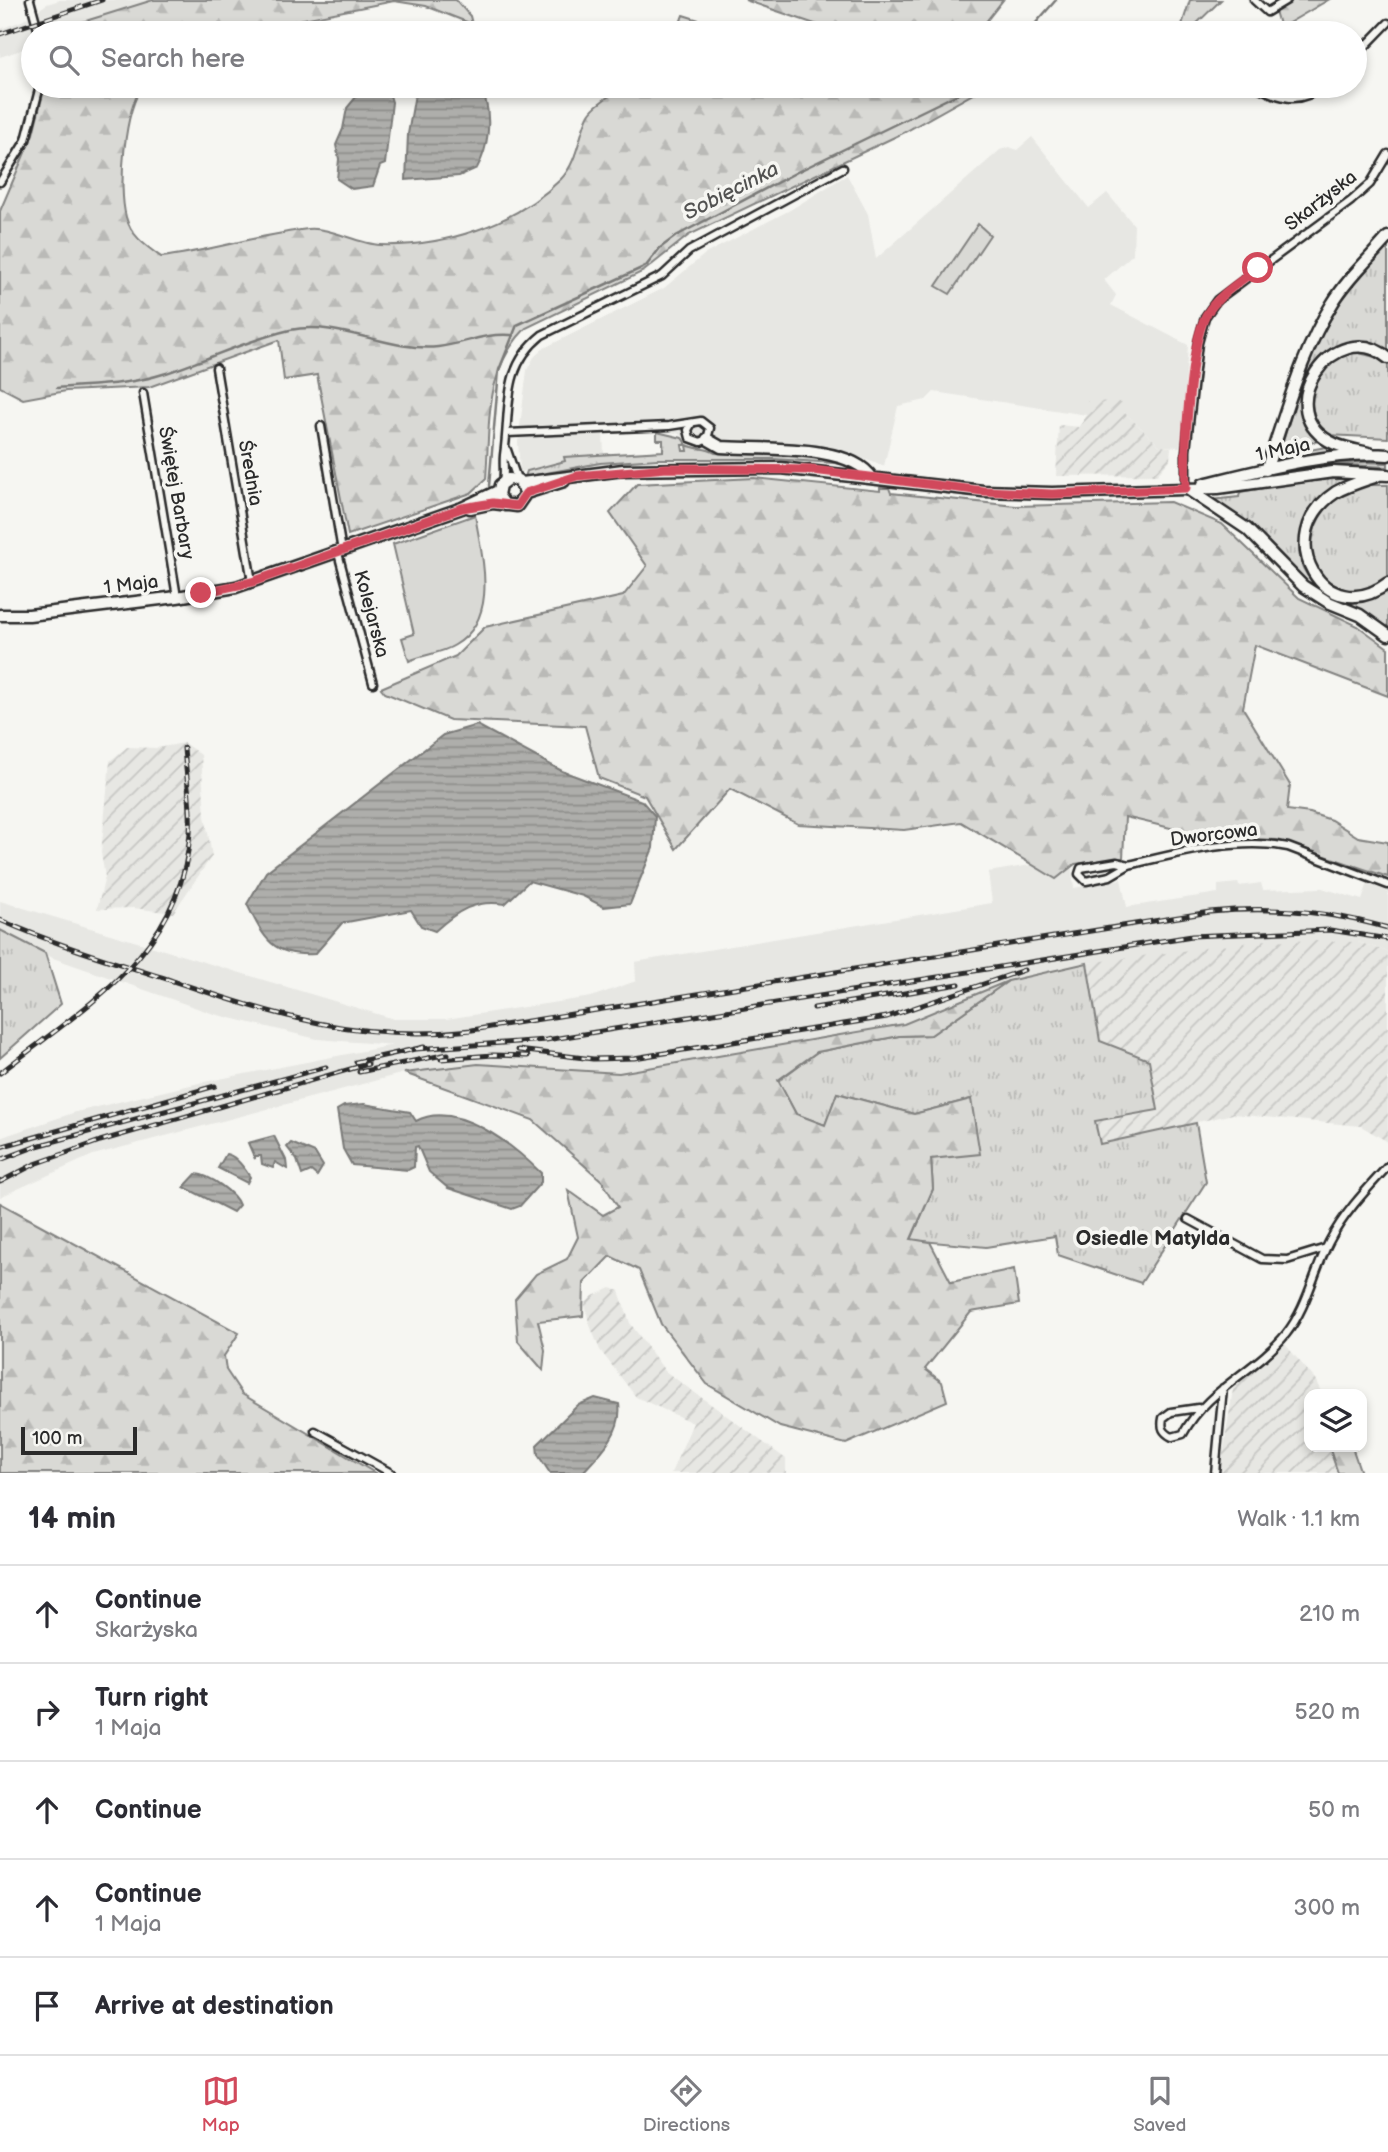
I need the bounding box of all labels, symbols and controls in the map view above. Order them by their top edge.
search box [21,21,1367,98]
icon: search [45,41,83,79]
text: Search here [101,44,245,75]
water label: Sobięcinka [679,156,783,226]
street label: Skarżyska [1280,166,1362,236]
route start [1242,252,1273,283]
street label: Świętej Barbary [153,425,200,562]
street label: 1 Maja [1254,433,1312,467]
street label: Średnia [233,438,268,508]
street label: Kolejarska [348,568,394,660]
street label: 1 Maja [102,570,160,600]
route end [185,577,216,608]
street label: Dworcowa [1169,818,1259,852]
district label: Osiedle Matylda [1076,1226,1230,1251]
map controls [1304,1389,1367,1452]
button: layers [1304,1389,1367,1452]
scale bar [21,1424,136,1456]
text: 100 m [32,1427,83,1450]
text: 14 min [28,1501,116,1537]
text: Walk · 1.1 km [1237,1505,1360,1533]
text: Continue [95,1585,202,1616]
icon: ahead [28,1595,66,1633]
text: 210 m [1299,1600,1360,1628]
text: Skarżyska [95,1616,198,1644]
text: Turn right [95,1683,208,1714]
icon: right [28,1693,66,1731]
text: 520 m [1294,1698,1360,1726]
text: 1 Maja [95,1714,161,1742]
icon: ahead [28,1791,66,1829]
text: Continue [95,1795,202,1826]
text: 50 m [1308,1796,1360,1824]
text: Continue [95,1879,202,1910]
icon: ahead [28,1889,66,1927]
text: 300 m [1294,1894,1360,1922]
text: 1 Maja [95,1910,161,1938]
icon: arrive [28,1987,66,2025]
text: Arrive at destination [95,1991,334,2022]
tab: Map [202,2072,240,2137]
tab: Directions [643,2072,730,2137]
tab: Saved [1133,2072,1186,2137]

